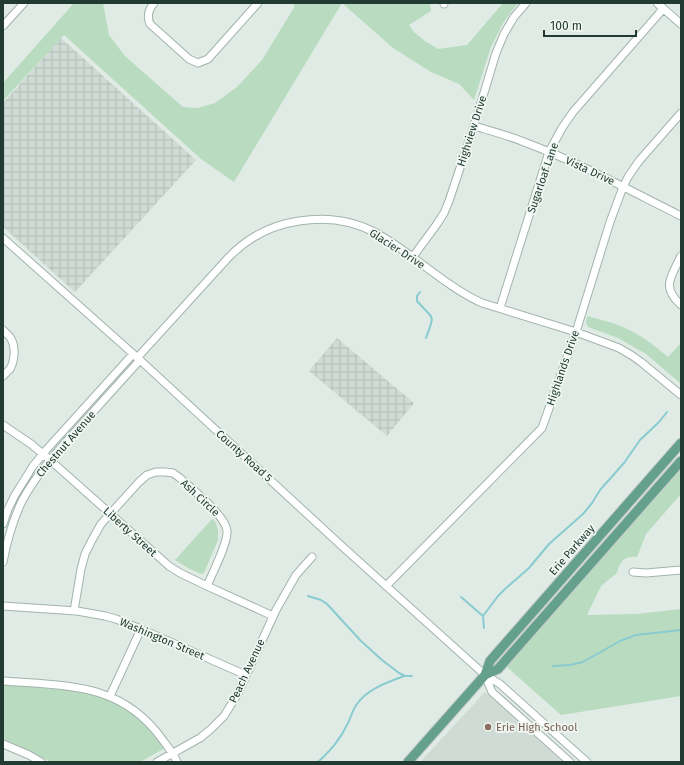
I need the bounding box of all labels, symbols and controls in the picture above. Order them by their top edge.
scale bar [544,12,636,38]
text: 100 m [550,19,582,33]
street label: Highview Drive [454,94,490,168]
street label: Sugarloaf Lane [525,141,561,215]
street label: Vista Drive [563,154,617,188]
street label: Glacier Drive [367,226,427,272]
street label: Highlands Drive [544,329,582,407]
street label: Chestnut Avenue [34,408,98,480]
street label: County Road 5 [213,427,275,485]
street label: Ash Circle [178,477,222,519]
street label: Liberty Street [101,505,159,559]
street label: Erie Parkway [547,522,598,578]
street label: Washington Street [118,615,206,663]
street label: Peach Avenue [227,637,267,705]
place label: Erie High School [496,721,577,734]
marker: Erie High School [483,722,493,732]

